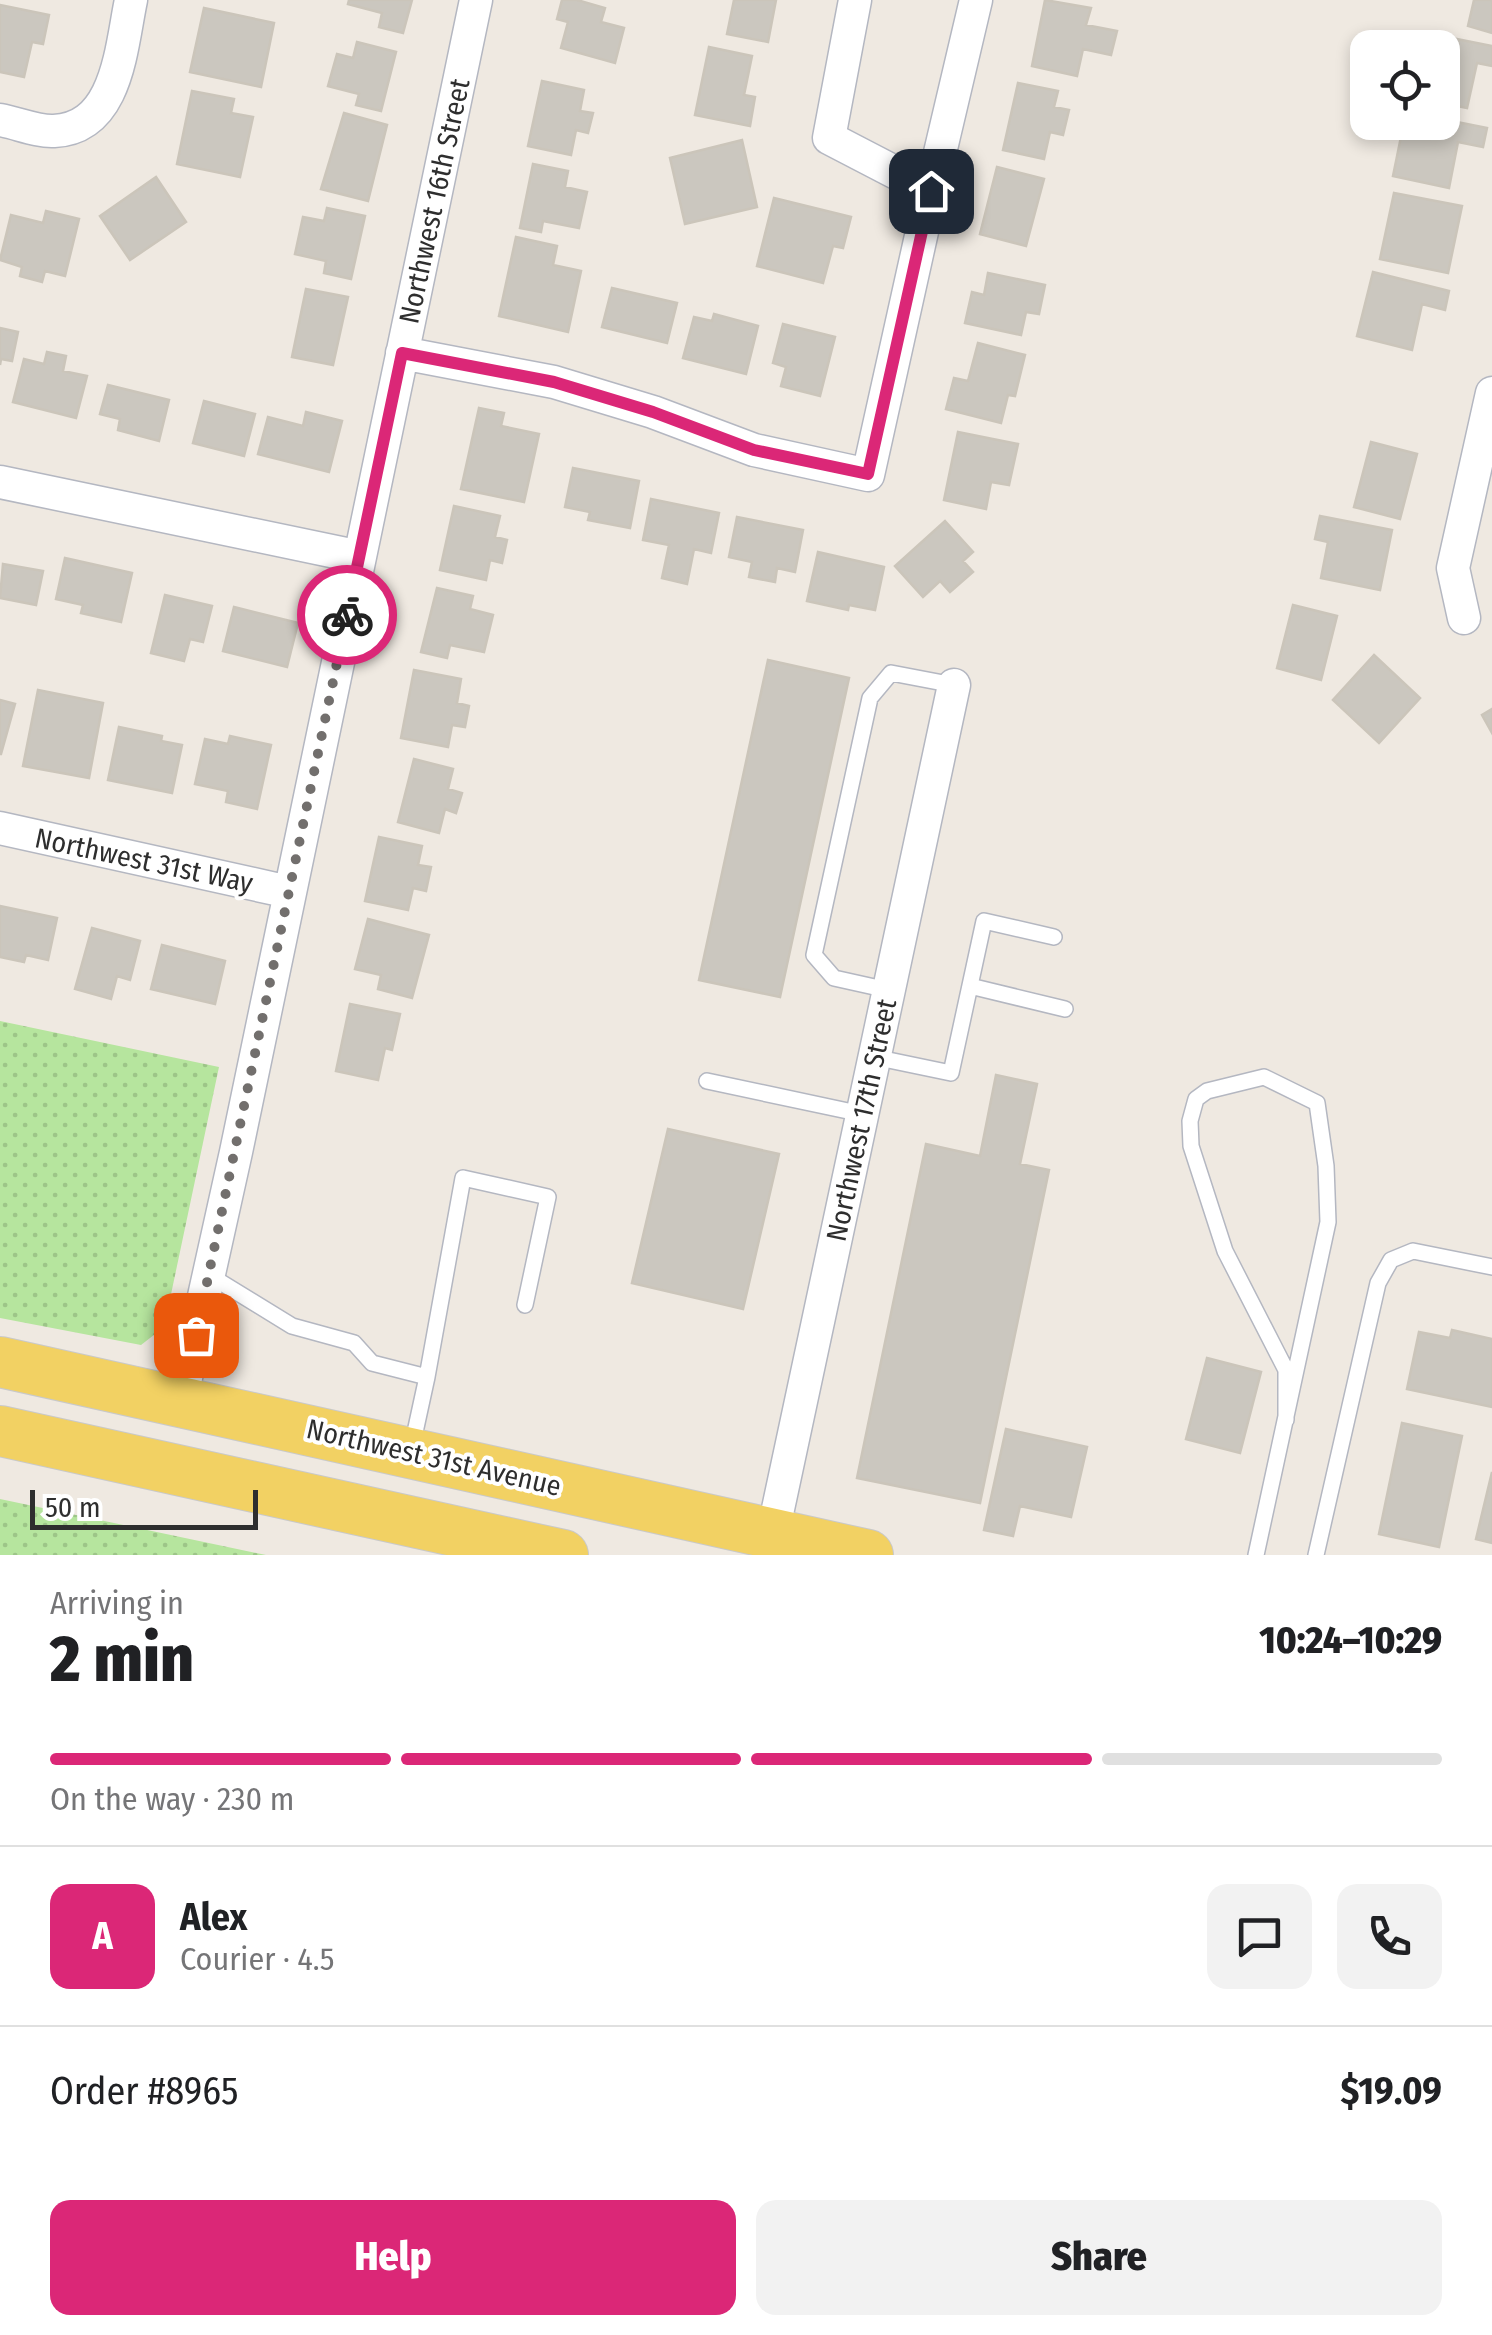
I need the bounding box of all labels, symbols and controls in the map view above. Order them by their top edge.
map controls [1350,30,1460,140]
button: locate [1350,30,1460,140]
street label: Northwest 16th Street [392,75,477,327]
pin [889,149,974,234]
icon: home [904,164,959,219]
courier [297,565,397,665]
icon: bike [320,588,375,643]
street label: Northwest 31st Way [32,821,256,900]
street label: Northwest 17th Street [820,995,903,1244]
pin [154,1293,239,1378]
icon: bag [169,1308,224,1363]
street label: Northwest 31st Avenue [304,1412,564,1503]
scale bar [30,1485,258,1530]
text: 50 m [45,1491,101,1524]
text: Arriving in [50,1584,184,1622]
text: 10:24–10:29 [1259,1617,1442,1663]
text: 2 min [50,1620,194,1698]
text: On the way · 230 m [50,1780,294,1818]
button: chat [1207,1884,1312,1989]
button: phone [1337,1884,1442,1989]
text: Alex [180,1894,247,1940]
text: A [92,1913,113,1959]
text: Courier · 4.5 [180,1940,335,1978]
text: Order #8965 [50,2068,238,2114]
text: $19.09 [1340,2068,1442,2114]
button: Help [50,2200,736,2315]
button: Share [756,2200,1442,2315]

